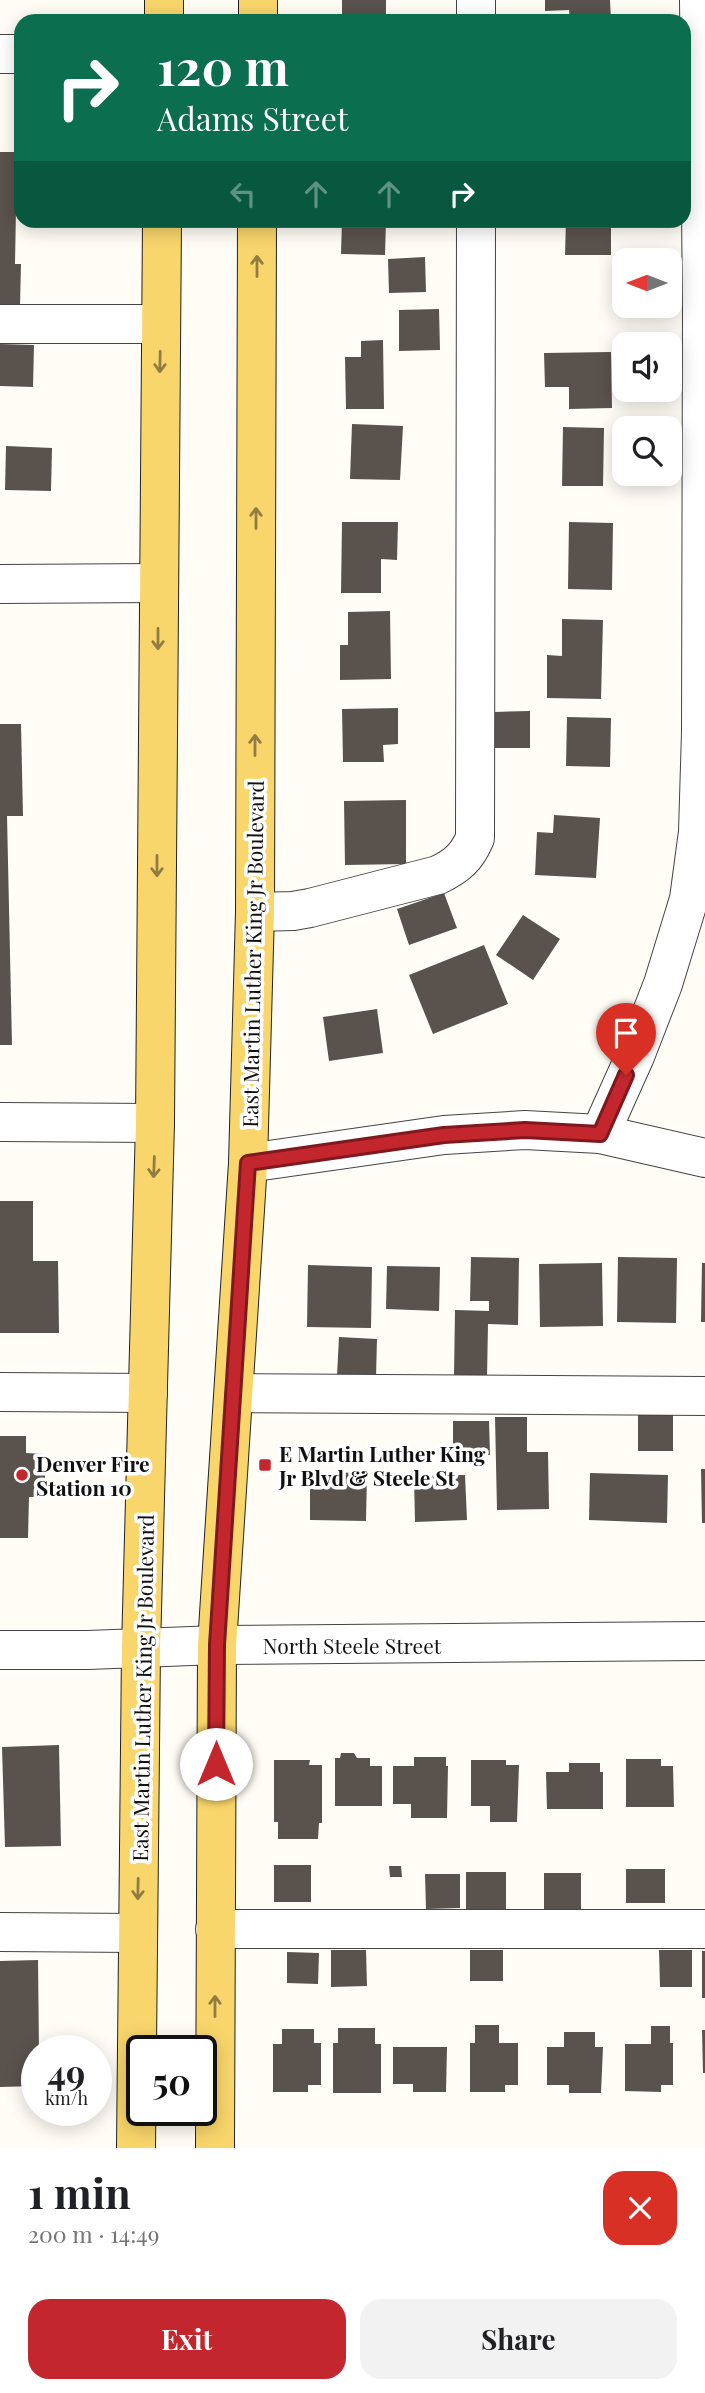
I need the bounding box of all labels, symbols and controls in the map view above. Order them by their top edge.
text: 120 m [157,33,289,98]
icon: right [42,42,133,133]
text: Adams Street [157,96,348,139]
icon: left [224,175,262,213]
icon: ahead [297,175,335,213]
icon: ahead [370,175,408,213]
icon: right [443,175,481,213]
north arrow [612,248,682,318]
map controls [612,248,682,486]
one-way arrow [250,255,264,278]
button: sound [612,332,682,402]
one-way arrow [153,350,167,373]
button: search [612,416,682,486]
one-way arrow [249,506,263,529]
one-way arrow [151,627,165,650]
one-way arrow [248,734,262,757]
street label: East Martin Luther King Jr Boulevard [235,780,269,1128]
one-way arrow [150,854,164,877]
pin [596,1003,656,1075]
icon: arrive [607,1014,645,1052]
one-way arrow [147,1155,160,1178]
place label: E Martin Luther King Jr Blvd & Steele St [278,1439,486,1491]
place label: Denver Fire Station 10 [36,1449,150,1501]
marker: E Martin Luther King Jr Blvd & Steele St [257,1457,273,1473]
marker: Denver Fire Station 10 [14,1467,30,1483]
street label: East Martin Luther King Jr Boulevard [125,1514,159,1862]
street label: North Steele Street [263,1631,442,1659]
position arrow [179,1727,253,1801]
one-way arrow [131,1877,145,1900]
one-way arrow [208,1995,222,2018]
speed limit sign: 50 [126,2035,217,2126]
text: 49 [48,2048,85,2095]
text: km/h [45,2086,88,2110]
text: 1 min [28,2164,131,2220]
button: close [603,2171,677,2245]
text: 200 m · 14:49 [28,2218,159,2249]
button: Exit [28,2299,346,2379]
button: Share [360,2299,677,2379]

